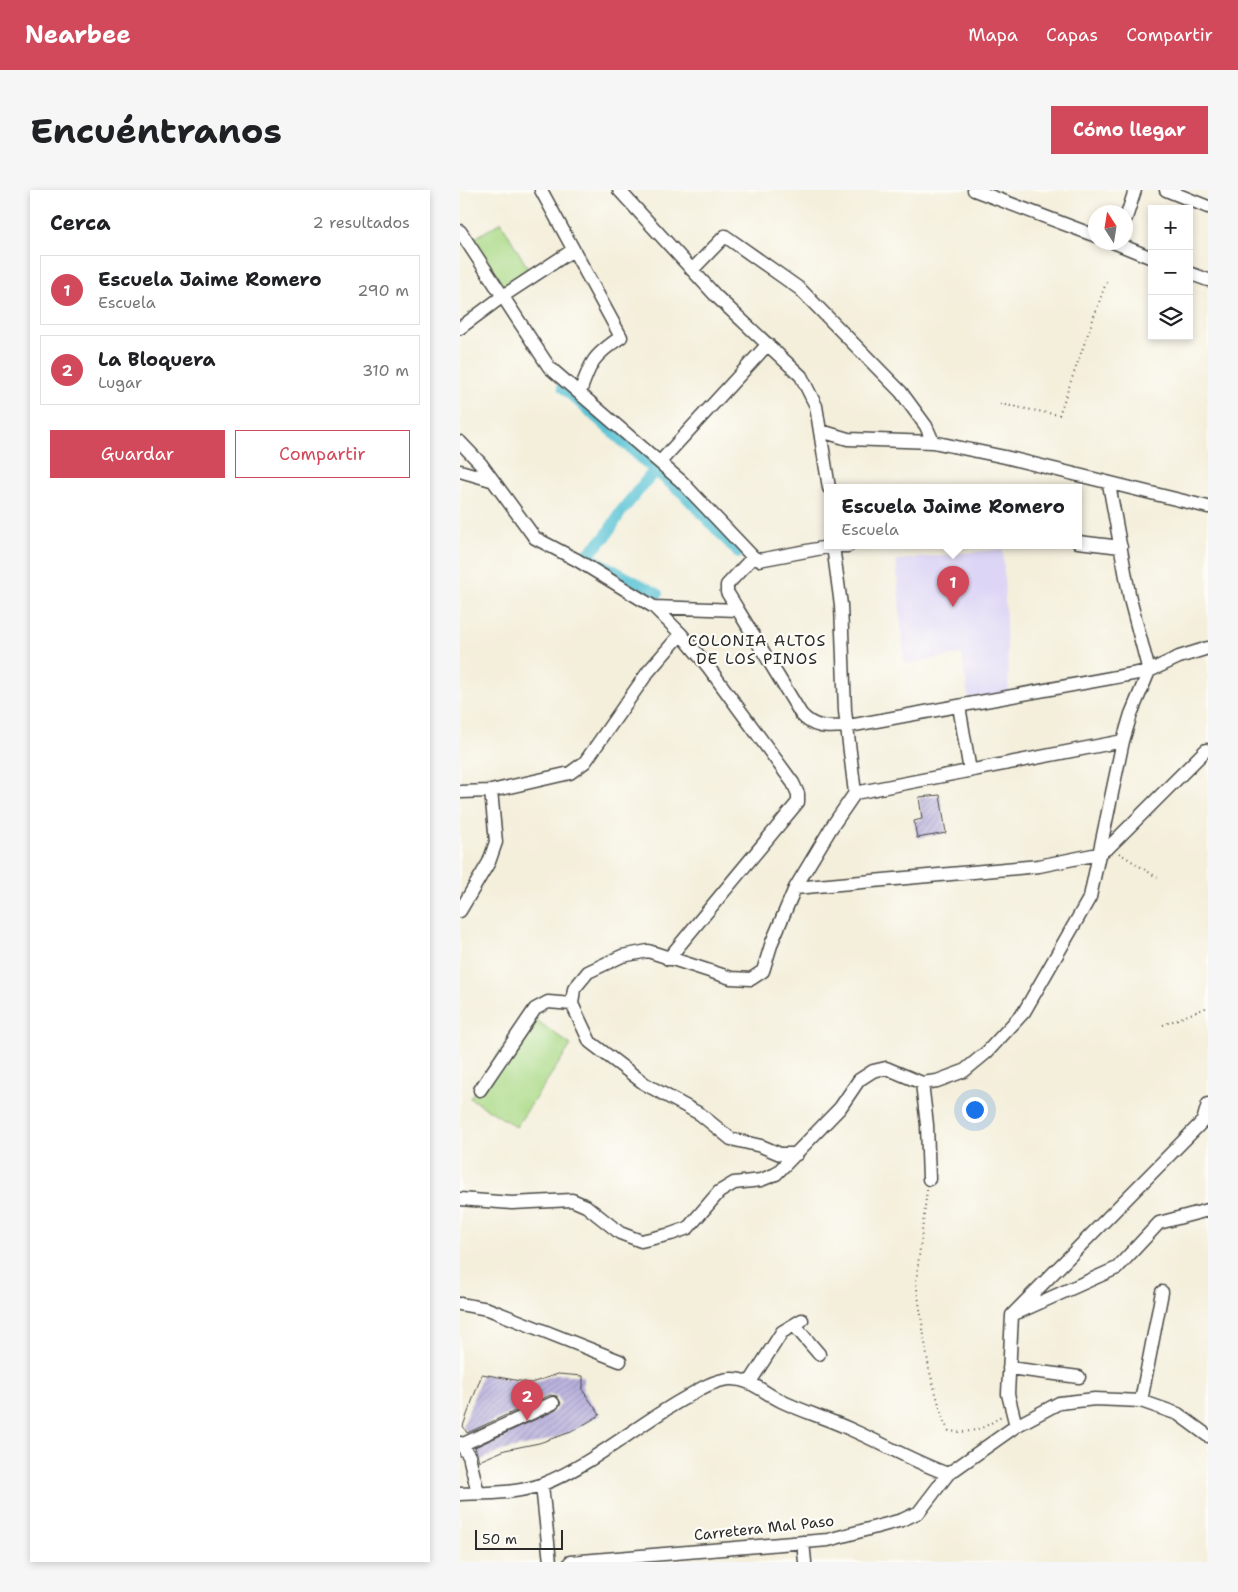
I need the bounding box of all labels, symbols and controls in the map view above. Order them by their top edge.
text: Nearbee [25,19,131,51]
text: Mapa [968,23,1018,47]
text: Capas [1046,23,1098,47]
text: Compartir [1126,23,1213,47]
button: Cómo llegar [1051,106,1208,154]
text: Encuéntranos [30,107,282,154]
north arrow [1088,205,1133,250]
map controls [1148,205,1193,340]
button: + [1148,205,1193,250]
text: Cerca [50,209,111,237]
text: 2 resultados [312,212,410,233]
button: − [1148,250,1193,295]
text: Escuela Jaime Romero [98,267,321,292]
text: 1 [63,280,71,301]
text: 290 m [357,280,409,301]
text: Escuela [98,292,156,313]
button: layers [1148,295,1193,340]
text: La Bloquera [98,347,215,372]
text: 2 [61,360,73,381]
text: 310 m [362,360,409,381]
text: Lugar [98,372,142,393]
button: Guardar [50,430,225,478]
button: Compartir [235,430,410,478]
popup [824,484,1082,549]
text: Escuela Jaime Romero [841,494,1065,519]
text: Escuela [841,519,899,540]
pin: 1 [937,566,969,607]
district label: COLONIA ALTOS DE LOS PINOS [688,630,826,669]
your location [962,1097,988,1123]
pin: 2 [511,1380,543,1421]
street label: Carretera Mal Paso [693,1511,835,1545]
scale bar [475,1527,562,1550]
text: 50 m [482,1530,517,1548]

